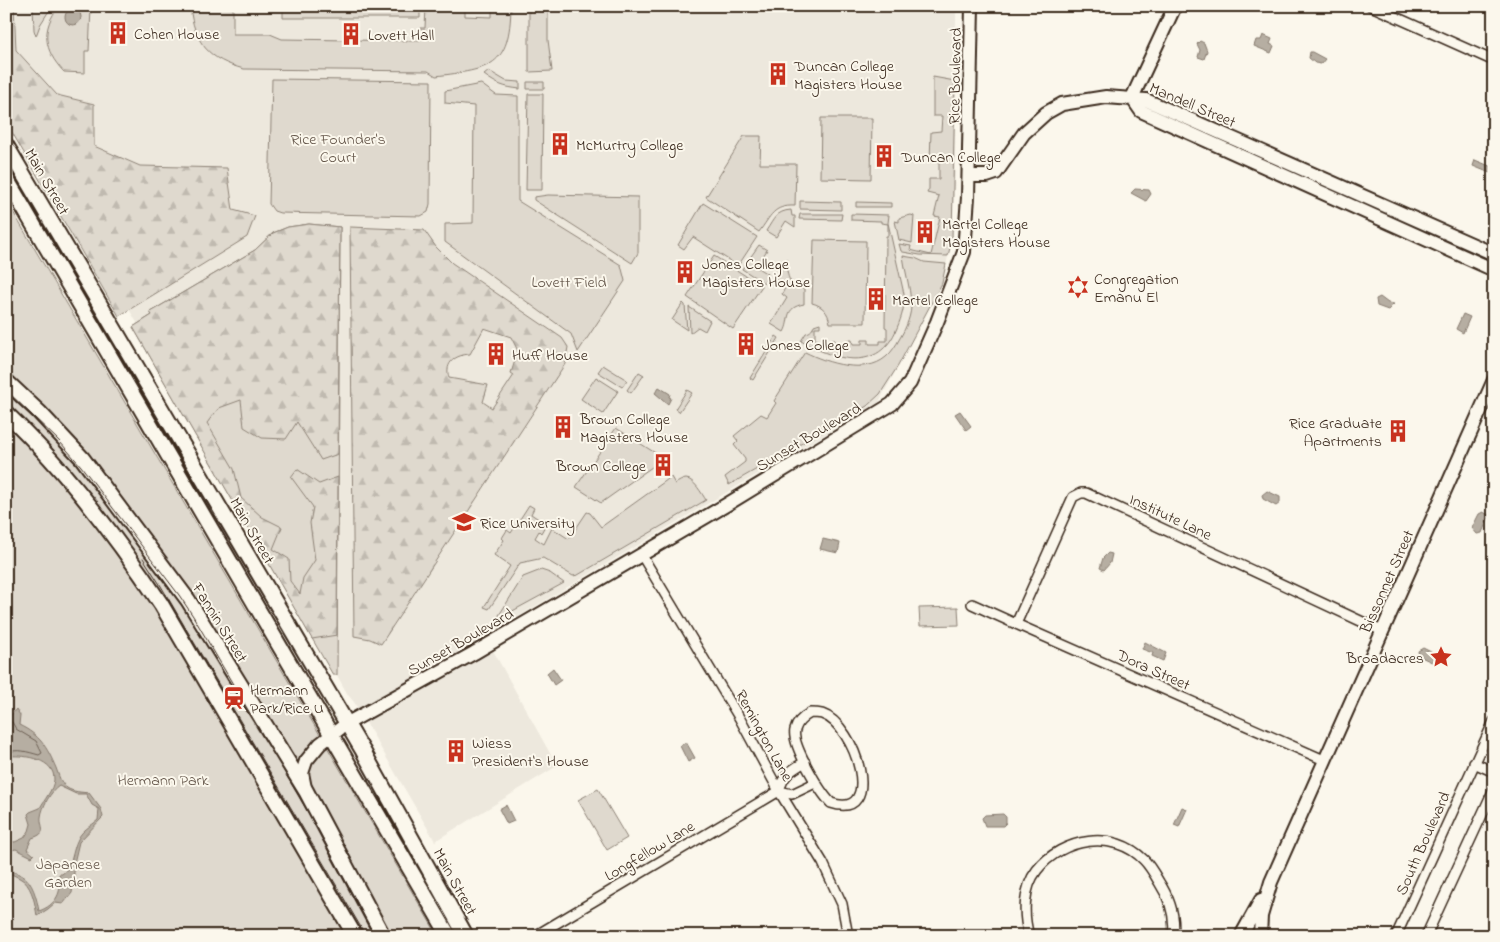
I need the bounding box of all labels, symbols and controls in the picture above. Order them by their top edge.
building icon: Cohen House [105,20,131,46]
building icon: Lovett Hall [338,21,364,47]
place label: Cohen House [134,23,220,47]
place label: Lovett Hall [368,24,434,48]
street label: Rice Boulevard [943,27,969,125]
place label: Duncan College Magisters House [793,55,903,97]
building icon: Duncan College Magisters House [765,61,791,87]
street label: Mandell Street [1145,77,1240,135]
park label: Rice Founder's Court [290,128,386,170]
building icon: McMurtry College [547,131,573,157]
place label: McMurtry College [576,134,684,158]
building icon: Duncan College [871,143,897,169]
street label: Main Street [18,144,75,220]
place label: Duncan College [900,146,1002,170]
place label: Martel College Magisters House [942,213,1051,255]
building icon: Martel College Magisters House [912,219,938,245]
place label: Jones College Magisters House [702,253,811,295]
building icon: Jones College Magisters House [672,259,698,285]
place label: Congregation Emanu El [1094,268,1179,310]
park label: Lovett Field [532,271,606,295]
synagogue icon: Congregation Emanu El [1065,274,1091,300]
building icon: Martel College [863,286,889,312]
place label: Martel College [892,289,979,313]
building icon: Jones College [733,331,759,357]
place label: Jones College [762,334,850,358]
building icon: Huff House [483,341,509,367]
place label: Huff House [512,344,589,368]
street label: Sunset Boulevard [752,397,866,479]
place label: Brown College Magisters House [579,408,689,450]
place label: Rice Graduate Apartments [1289,412,1383,454]
building icon: Brown College Magisters House [550,414,576,440]
building icon: Rice Graduate Apartments [1385,418,1411,444]
building icon: Brown College [650,452,676,478]
place label: Brown College [555,455,647,479]
street label: Institute Lane [1125,488,1216,548]
street label: Main Street [223,493,280,569]
school or university icon: Rice University [451,509,477,535]
place label: Rice University [480,512,575,536]
street label: Bissonnet Street [1354,526,1422,638]
street label: Fannin Street [185,578,254,668]
street label: Sunset Boulevard [404,603,518,683]
street label: Dora Street [1112,644,1194,698]
place icon: Broadacres [1428,644,1454,670]
place label: Broadacres [1345,647,1424,671]
place label: Hermann Park/Rice U [250,679,324,721]
station icon: Hermann Park/Rice U [221,685,247,711]
street label: Remington Lane [728,686,799,787]
place label: Wiess President's House [472,732,590,774]
building icon: Wiess President's House [443,738,469,764]
park label: Hermann Park [117,769,210,793]
street label: South Boulevard [1390,788,1457,900]
street label: Longfellow Lane [600,815,701,888]
street label: Main Street [426,844,483,920]
park label: Japanese Garden [36,853,101,895]

